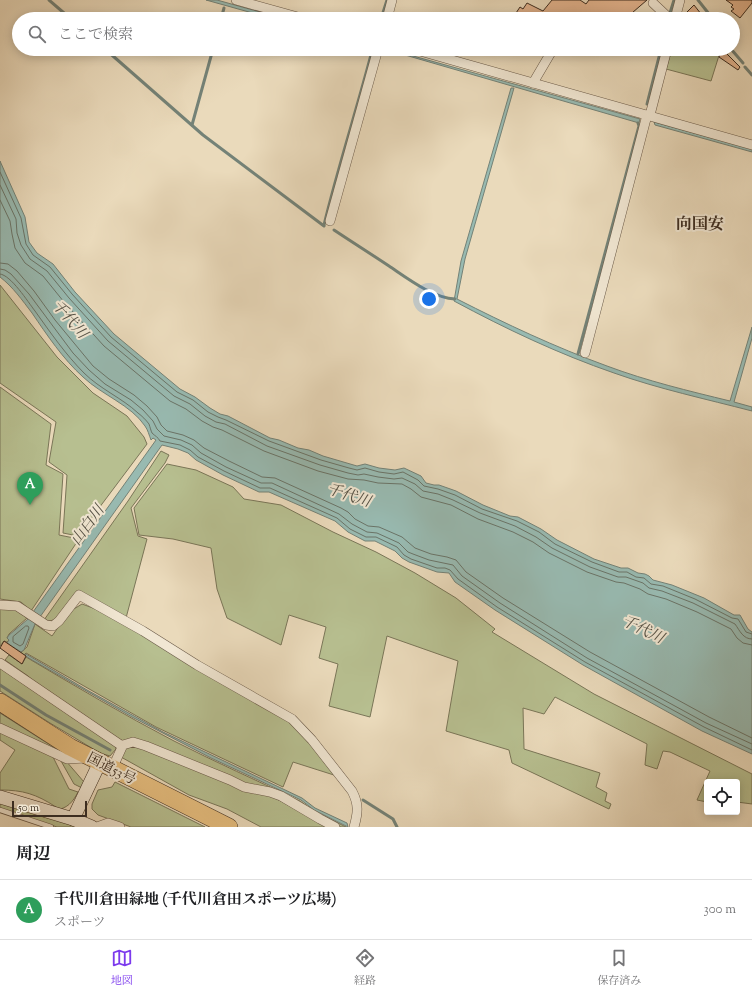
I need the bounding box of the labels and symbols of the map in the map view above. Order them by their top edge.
district label: 向国安 [676,214,724,237]
your location [419,289,439,309]
water label: 千代川 [46,296,93,345]
pin: A [17,472,43,505]
water label: 千代川 [324,479,375,514]
water label: 山白川 [66,500,111,550]
water label: 千代川 [618,611,669,651]
street label: 国道53号 [83,749,139,791]
scale bar [12,799,87,818]

